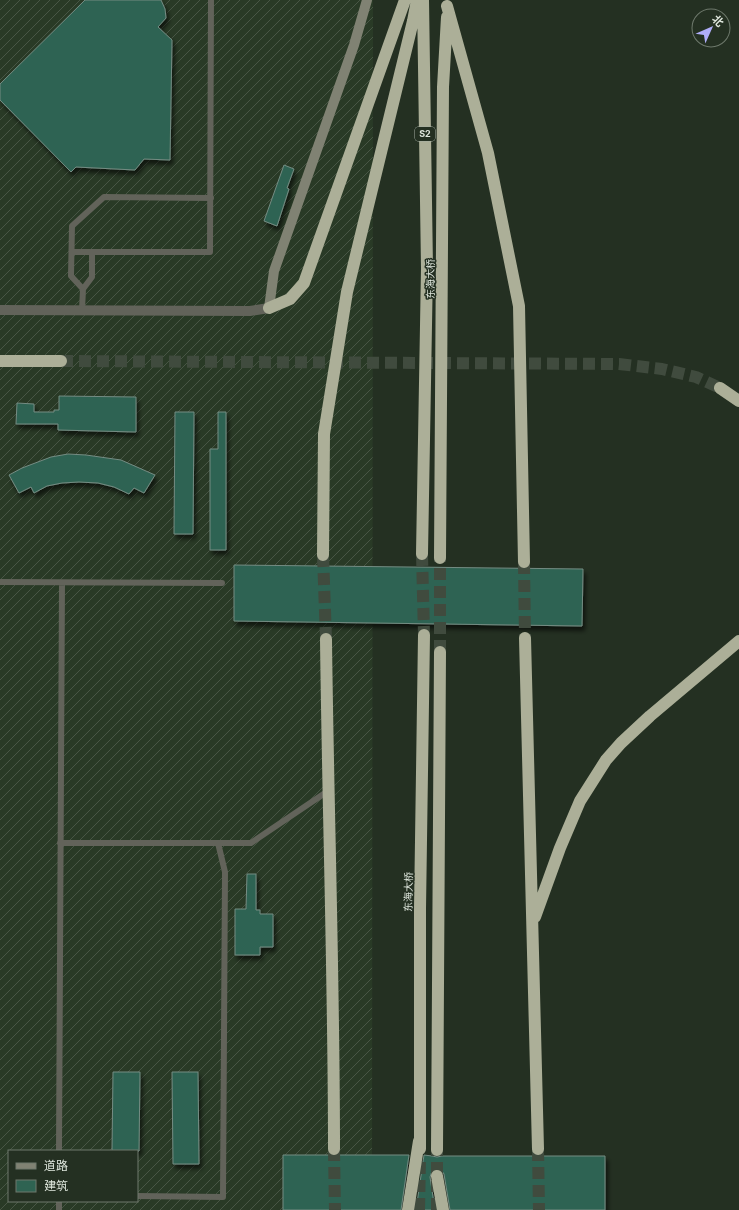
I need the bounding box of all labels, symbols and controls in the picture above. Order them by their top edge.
north arrow [691,8,731,48]
text: 北 [709,12,727,30]
road number: S2 [415,127,435,141]
street label: 东海大桥 [424,259,436,299]
street label: 东海大桥 [402,872,414,912]
legend [8,1150,138,1202]
text: 道路 [44,1158,68,1173]
text: 建筑 [44,1178,68,1193]

